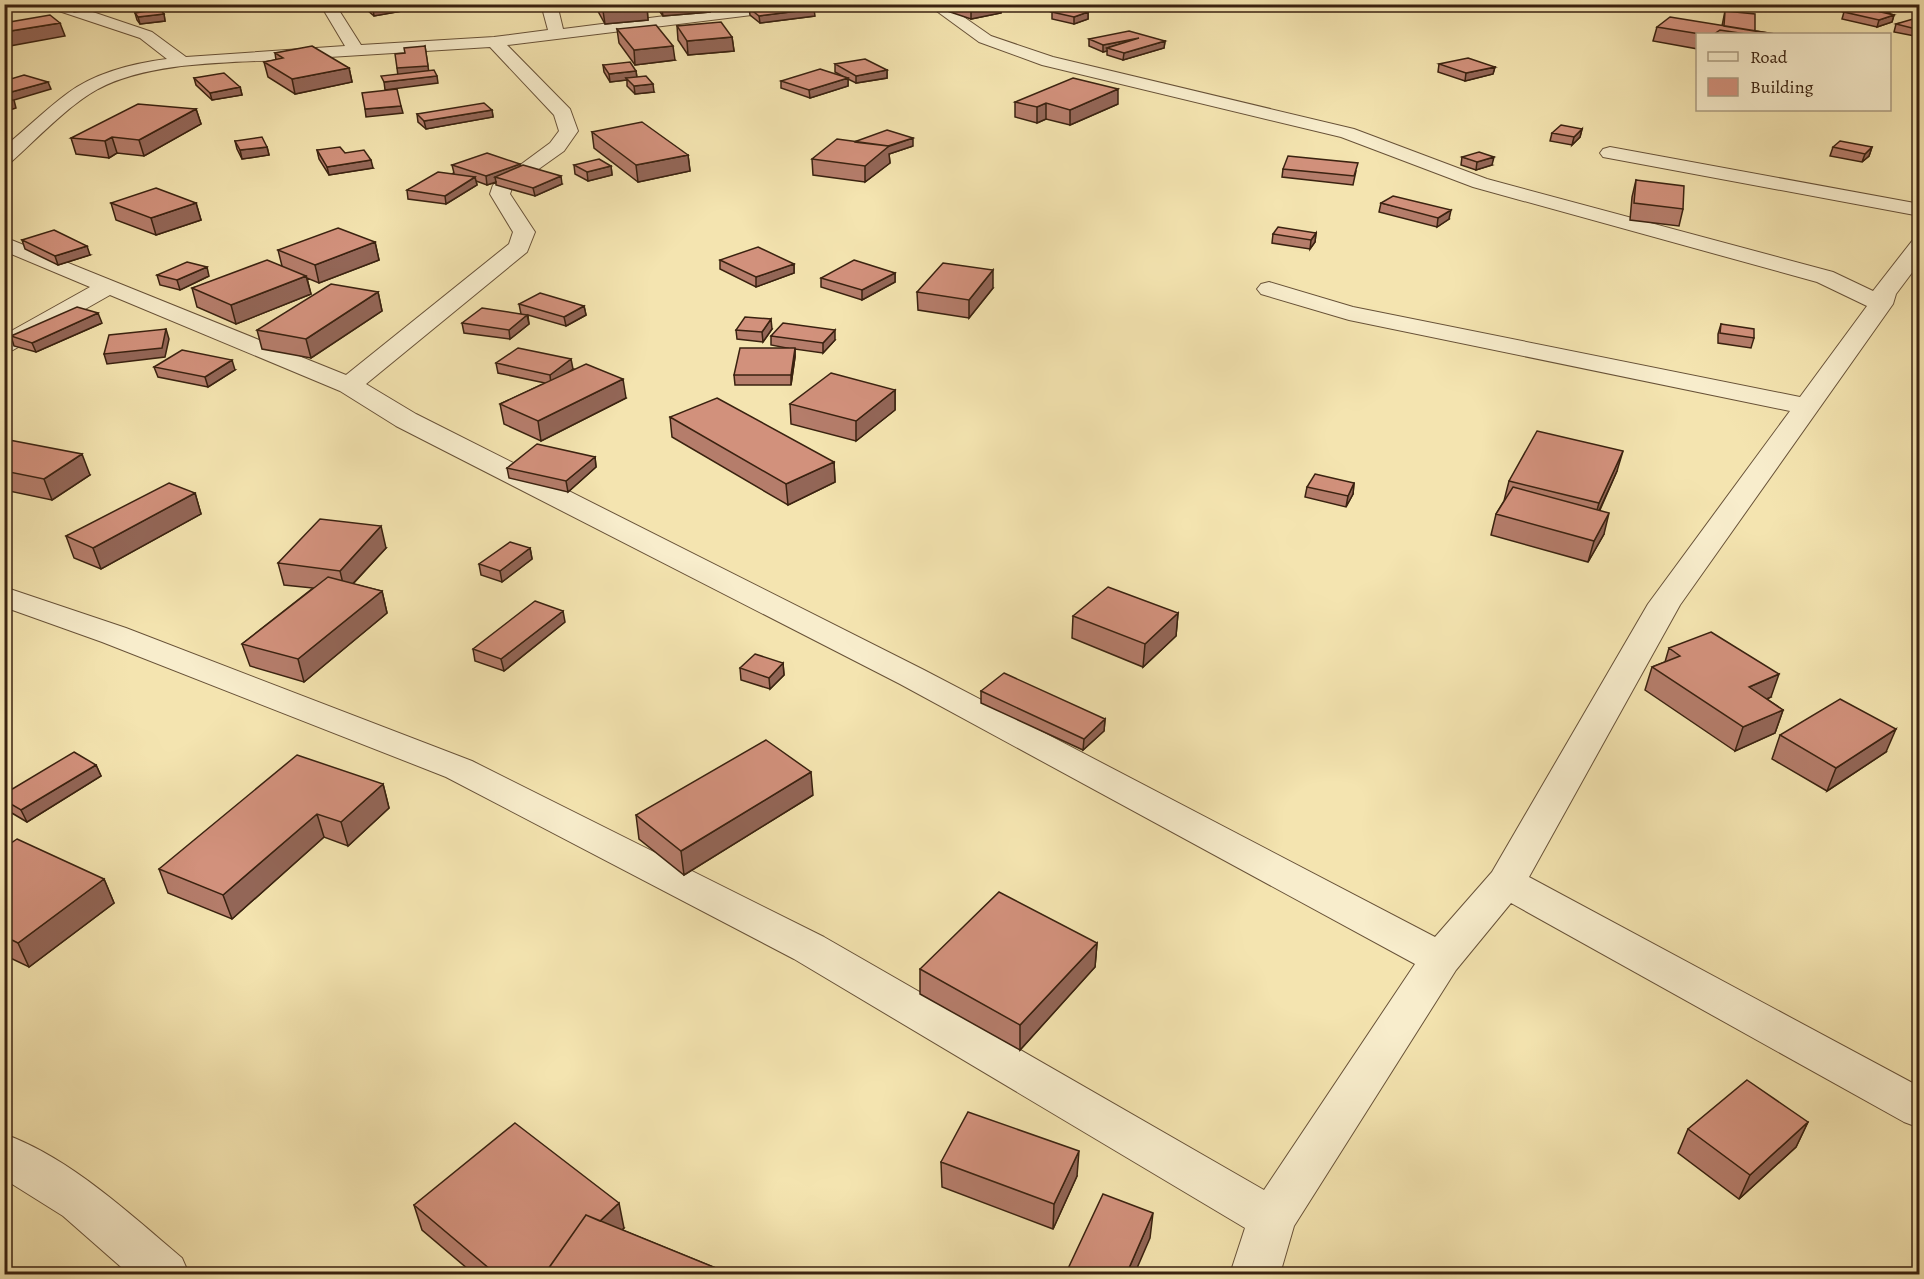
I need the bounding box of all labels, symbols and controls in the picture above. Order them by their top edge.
legend [1696,33,1891,111]
text: Road [1750,45,1788,69]
text: Building [1750,75,1814,99]

